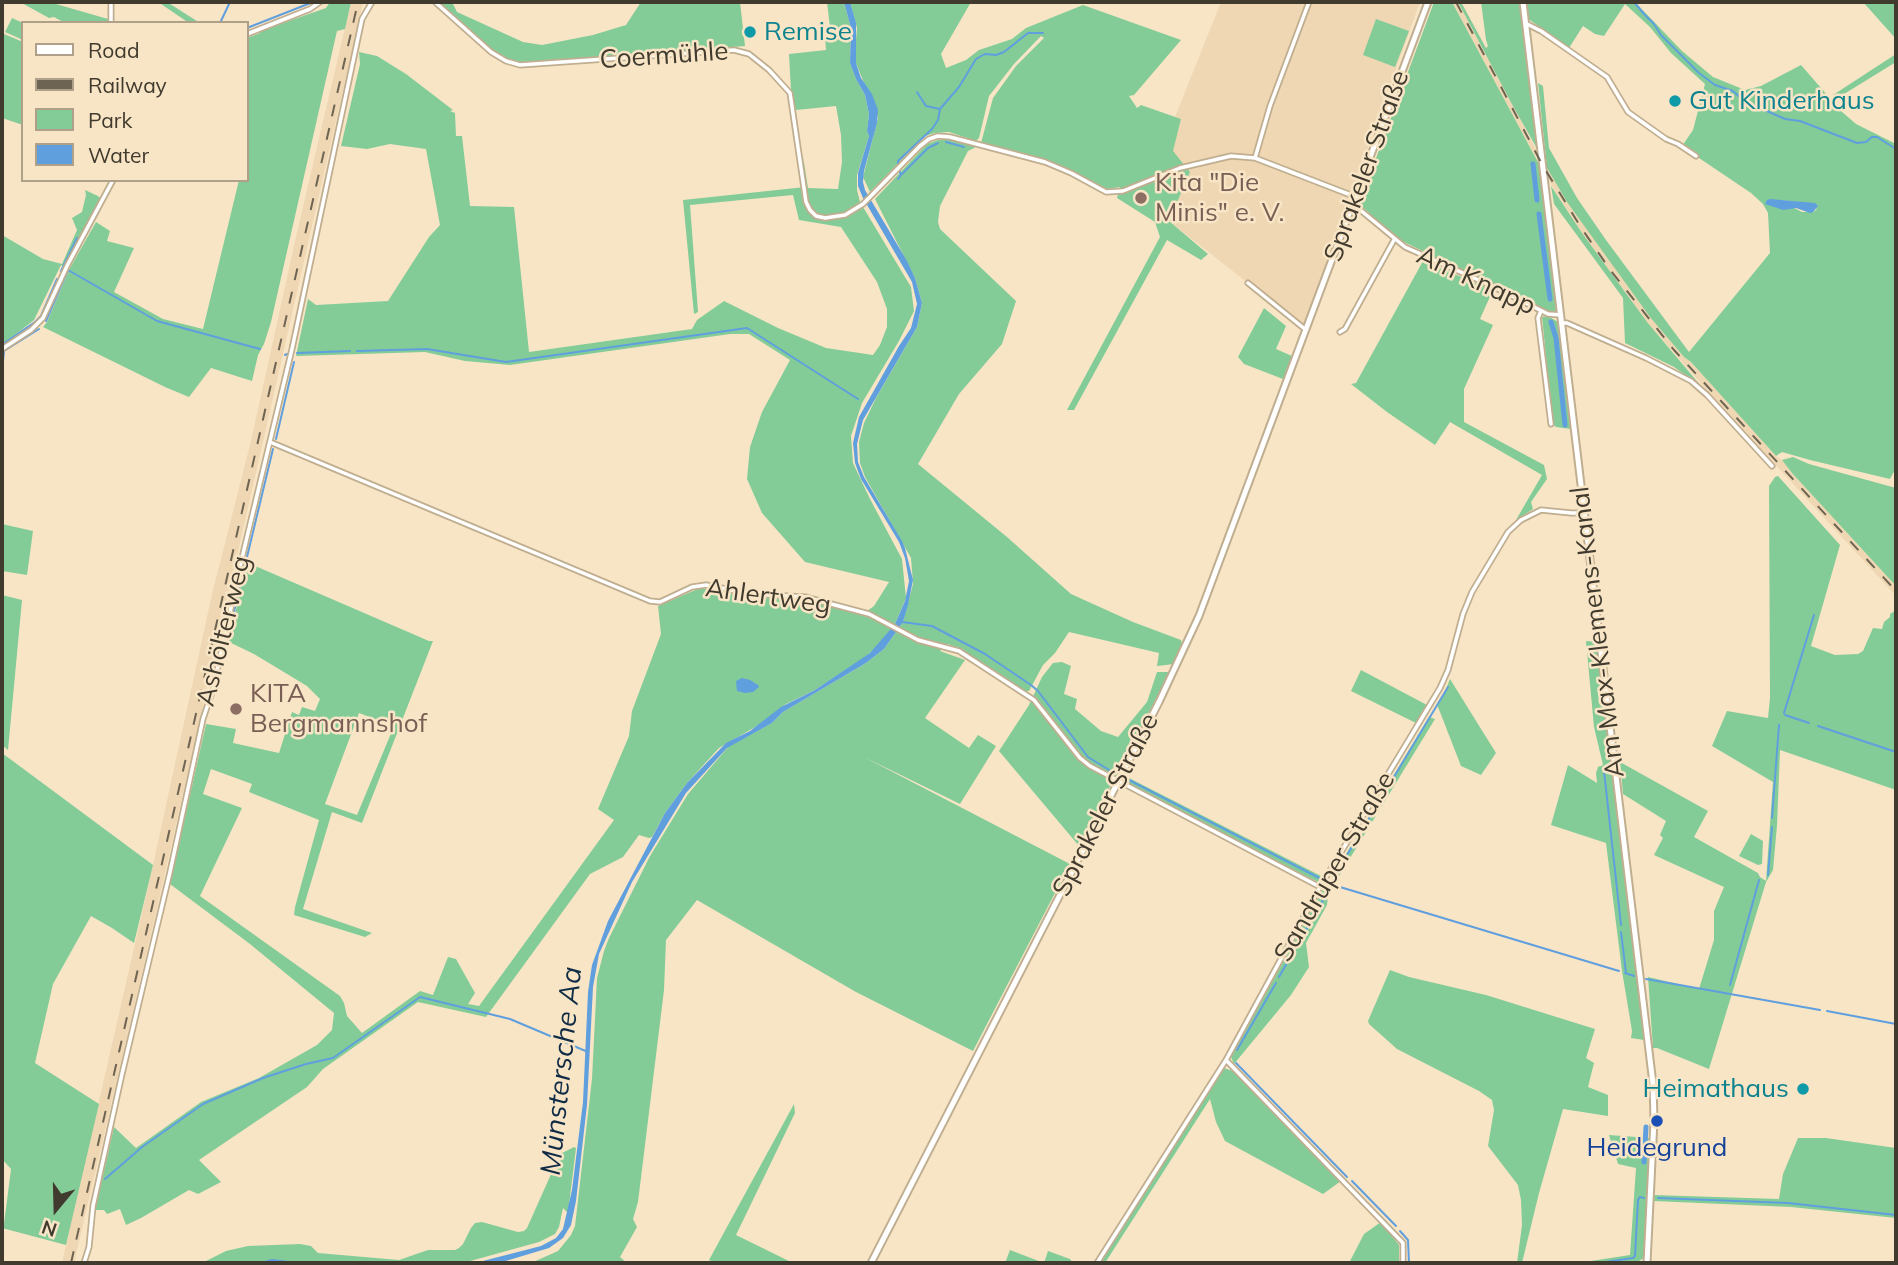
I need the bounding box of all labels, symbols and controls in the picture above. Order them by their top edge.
place label: Remise [764,16,852,48]
legend [21,21,248,182]
marker: Remise [742,24,758,40]
street label: Coermühle [599,36,729,76]
text: Road [88,37,139,63]
street label: Sprakeler Straße [1318,66,1416,266]
text: Railway [88,72,167,98]
place label: Gut Kinderhaus [1689,85,1875,117]
marker: Gut Kinderhaus [1667,93,1683,109]
text: Park [88,107,132,133]
text: Water [88,142,149,168]
place label: Kita "Die Minis" e. V. [1155,167,1284,228]
marker: Kita "Die Minis" e. V. [1133,190,1149,206]
street label: Am Knapp [1412,240,1540,322]
street label: Am Max-Klemens-Kanal [1565,485,1631,779]
street label: Ashölterweg [190,553,258,709]
street label: Ahlertweg [703,573,833,621]
place label: KITA Bergmannshof [250,678,427,740]
marker: KITA Bergmannshof [228,701,244,717]
street label: Sprakeler Straße [1046,708,1166,902]
street label: Sandruper Straße [1268,767,1402,967]
water label: Münstersche Aa [534,965,590,1177]
place label: Heimathaus [1642,1073,1789,1105]
marker: Heimathaus [1795,1081,1811,1097]
marker: Heidegrund [1649,1113,1665,1129]
place label: Heidegrund [1587,1132,1727,1164]
north arrow [21,1174,91,1244]
text: N [38,1215,60,1243]

